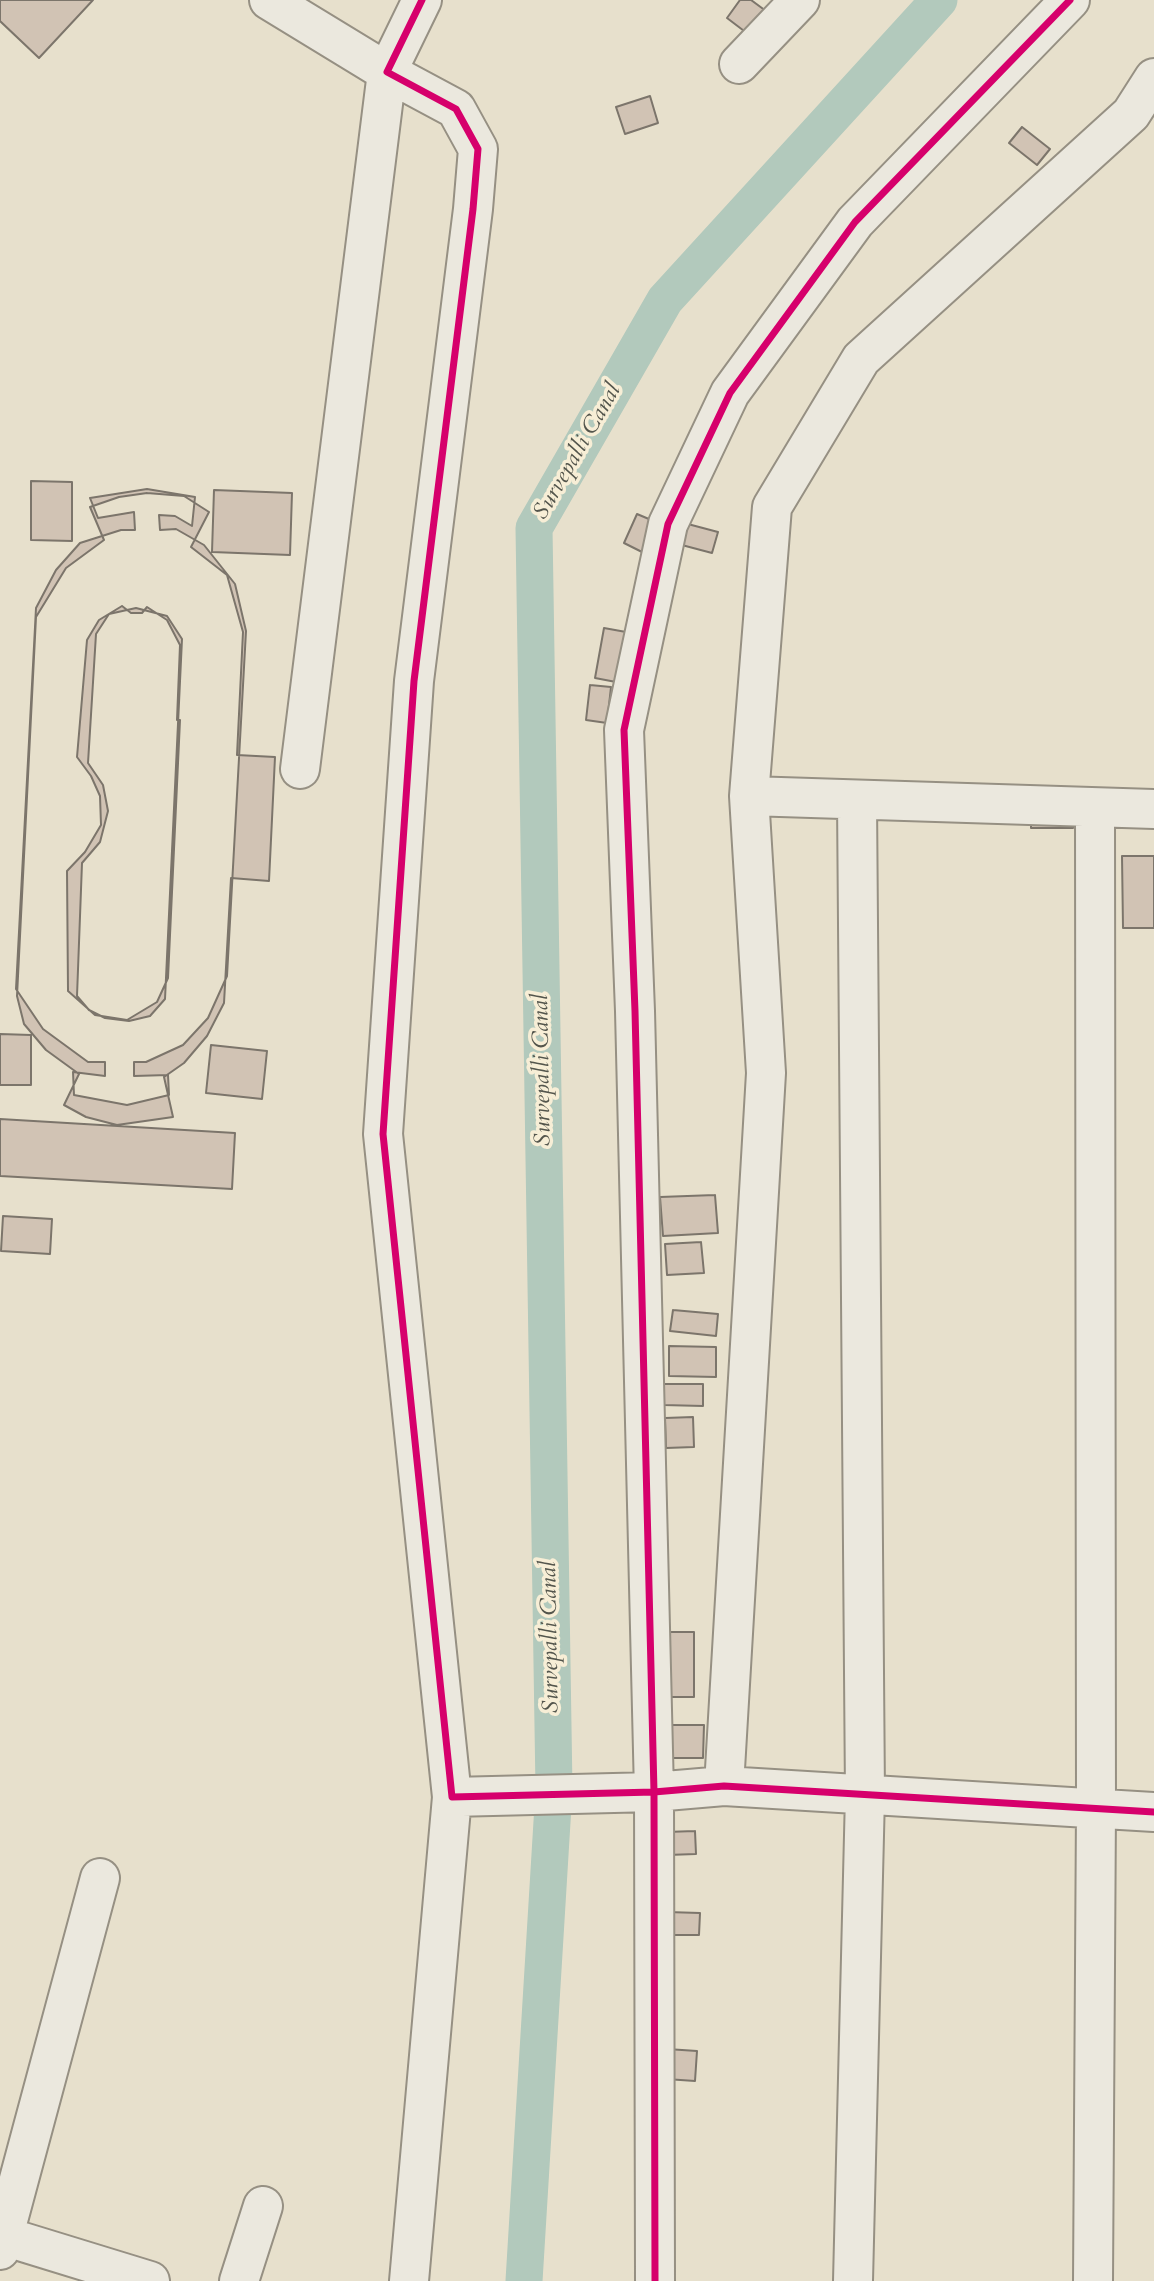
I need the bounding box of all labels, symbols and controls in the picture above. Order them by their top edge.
water label: Survepalli Canal [528,379,628,525]
water label: Survepalli Canal [528,994,558,1146]
water label: Survepalli Canal [536,1561,566,1713]

